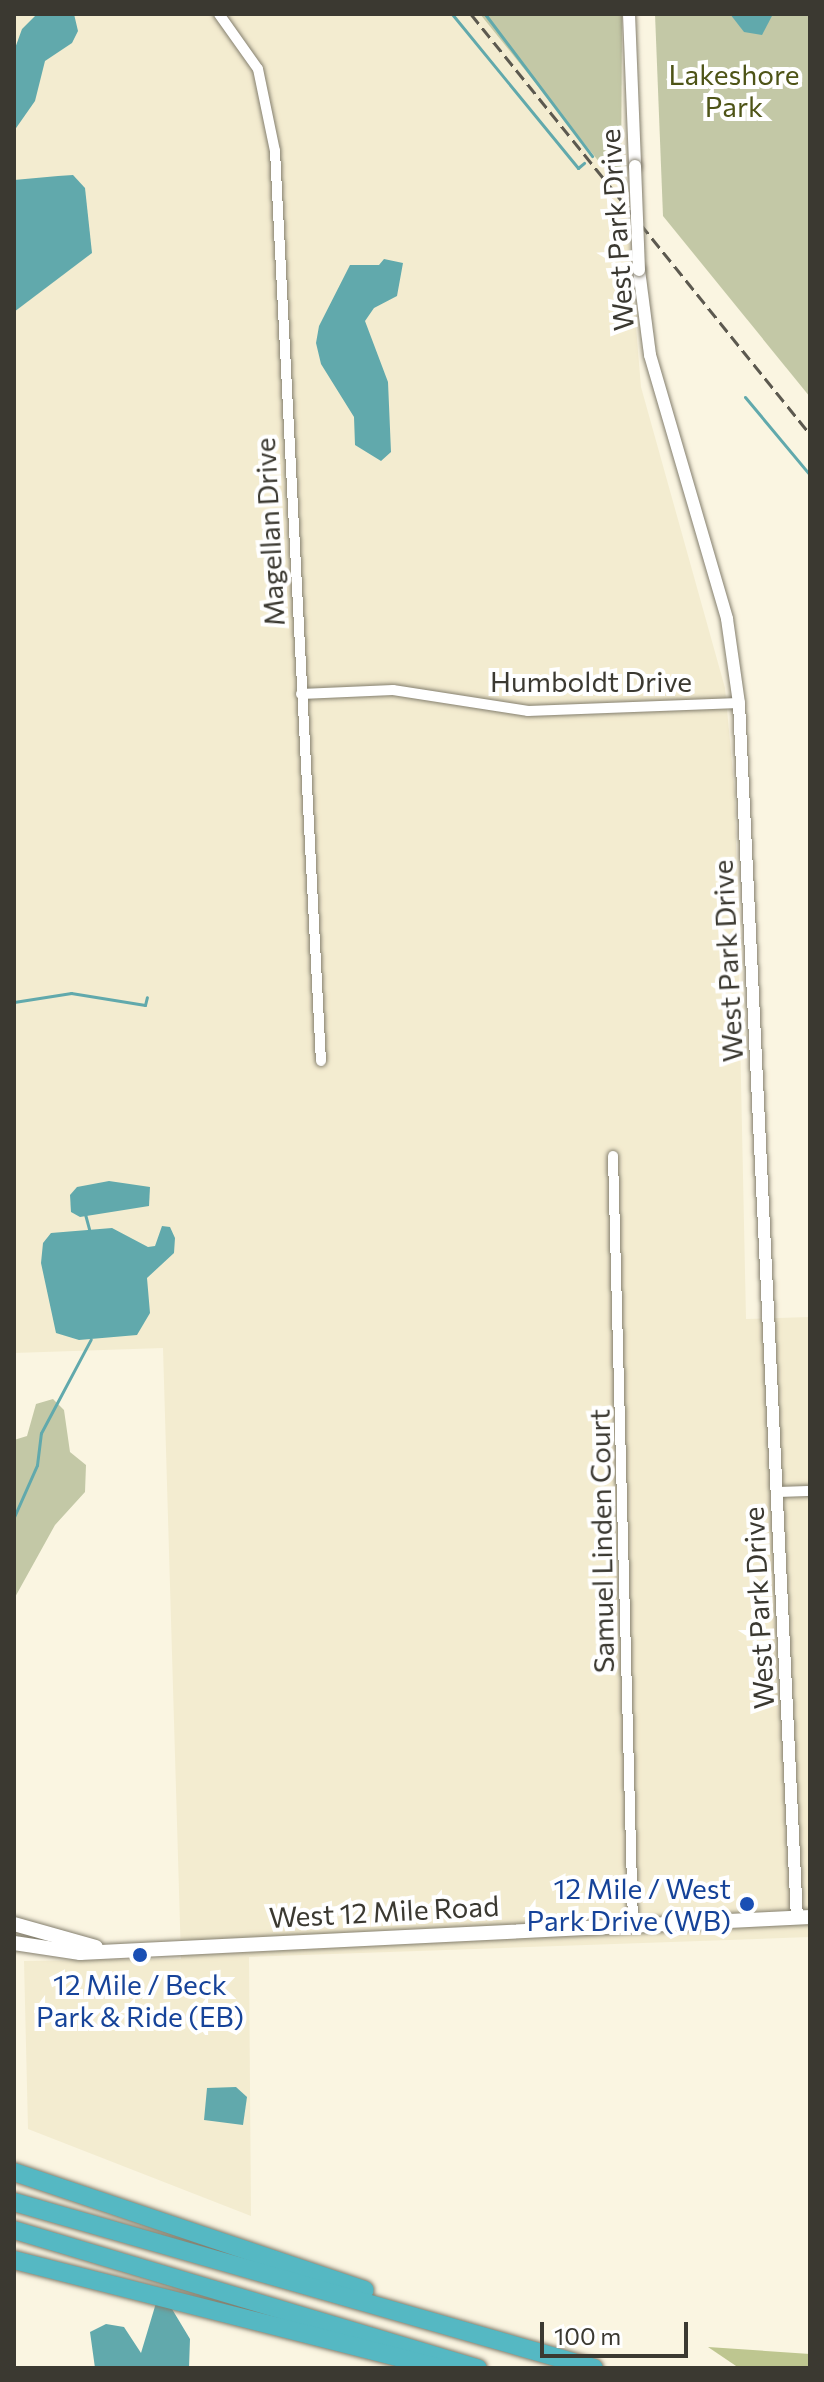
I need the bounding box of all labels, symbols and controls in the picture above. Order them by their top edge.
park label: Lakeshore Park [669,57,799,123]
street label: West Park Drive [592,128,640,332]
street label: Magellan Drive [247,437,291,627]
street label: Humboldt Drive [490,664,692,698]
street label: West Park Drive [705,859,749,1063]
street label: Samuel Linden Court [582,1409,620,1673]
street label: West Park Drive [736,1506,780,1710]
place label: 12 Mile / West Park Drive (WB) [526,1871,731,1937]
street label: West 12 Mile Road [268,1888,500,1934]
marker: 12 Mile / West Park Drive (WB) [738,1895,756,1913]
marker: 12 Mile / Beck Park & Ride (EB) [131,1946,149,1964]
place label: 12 Mile / Beck Park & Ride (EB) [36,1967,244,2033]
scale bar [544,2306,692,2356]
text: 100 m [554,2321,621,2350]

